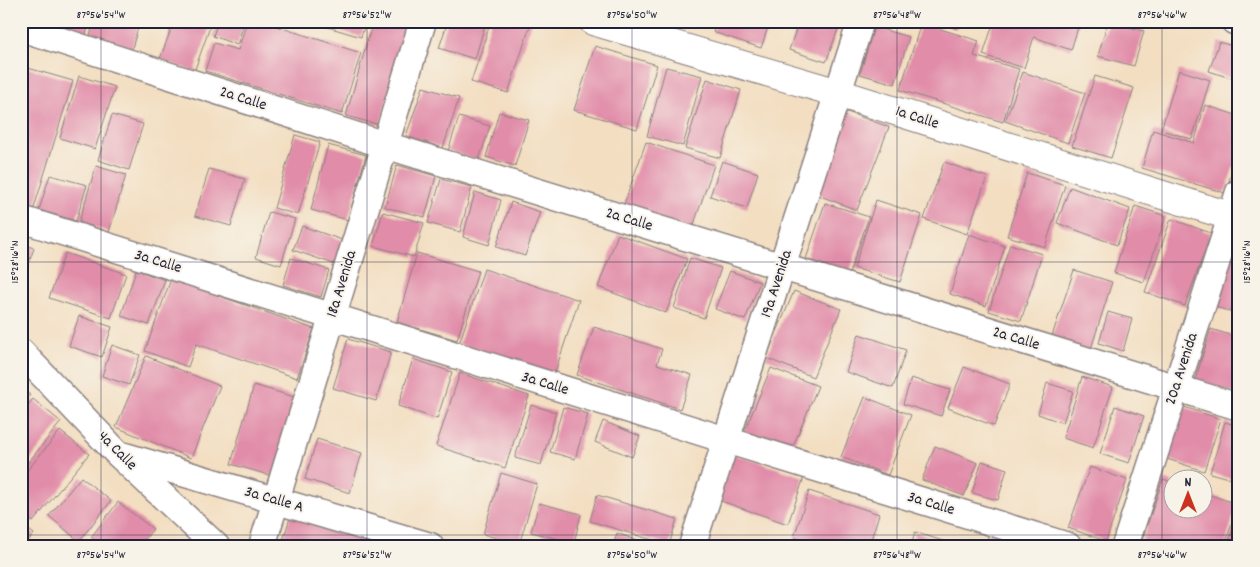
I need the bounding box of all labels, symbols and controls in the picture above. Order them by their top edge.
text: 87°56'54"W [77,7,125,24]
text: 87°56'52"W [342,7,392,24]
text: 87°56'50"W [607,7,657,24]
text: 87°56'48"W [873,7,921,24]
text: 87°56'46"W [1137,7,1187,24]
street label: 2a Calle [217,81,269,117]
street label: 1a Calle [892,100,942,136]
street label: 2a Calle [603,202,655,238]
text: 15°28'16"N [7,240,24,284]
text: 15°28'16"N [1239,240,1256,284]
street label: 3a Calle [132,244,184,280]
street label: 18a Avenida [321,247,363,320]
street label: 19a Avenida [755,247,799,321]
street label: 2a Calle [990,321,1042,357]
street label: 20a Avenida [1160,329,1205,408]
street label: 3a Calle [519,366,571,402]
street label: 4a Calle [92,426,142,476]
north arrow [1162,470,1212,520]
text: N [1185,473,1192,493]
street label: 3a Calle A [242,481,307,519]
street label: 3a Calle [905,486,957,522]
text: 87°56'54"W [77,547,125,564]
text: 87°56'52"W [342,547,392,564]
text: 87°56'50"W [607,547,657,564]
text: 87°56'48"W [873,547,921,564]
text: 87°56'46"W [1137,547,1187,564]

